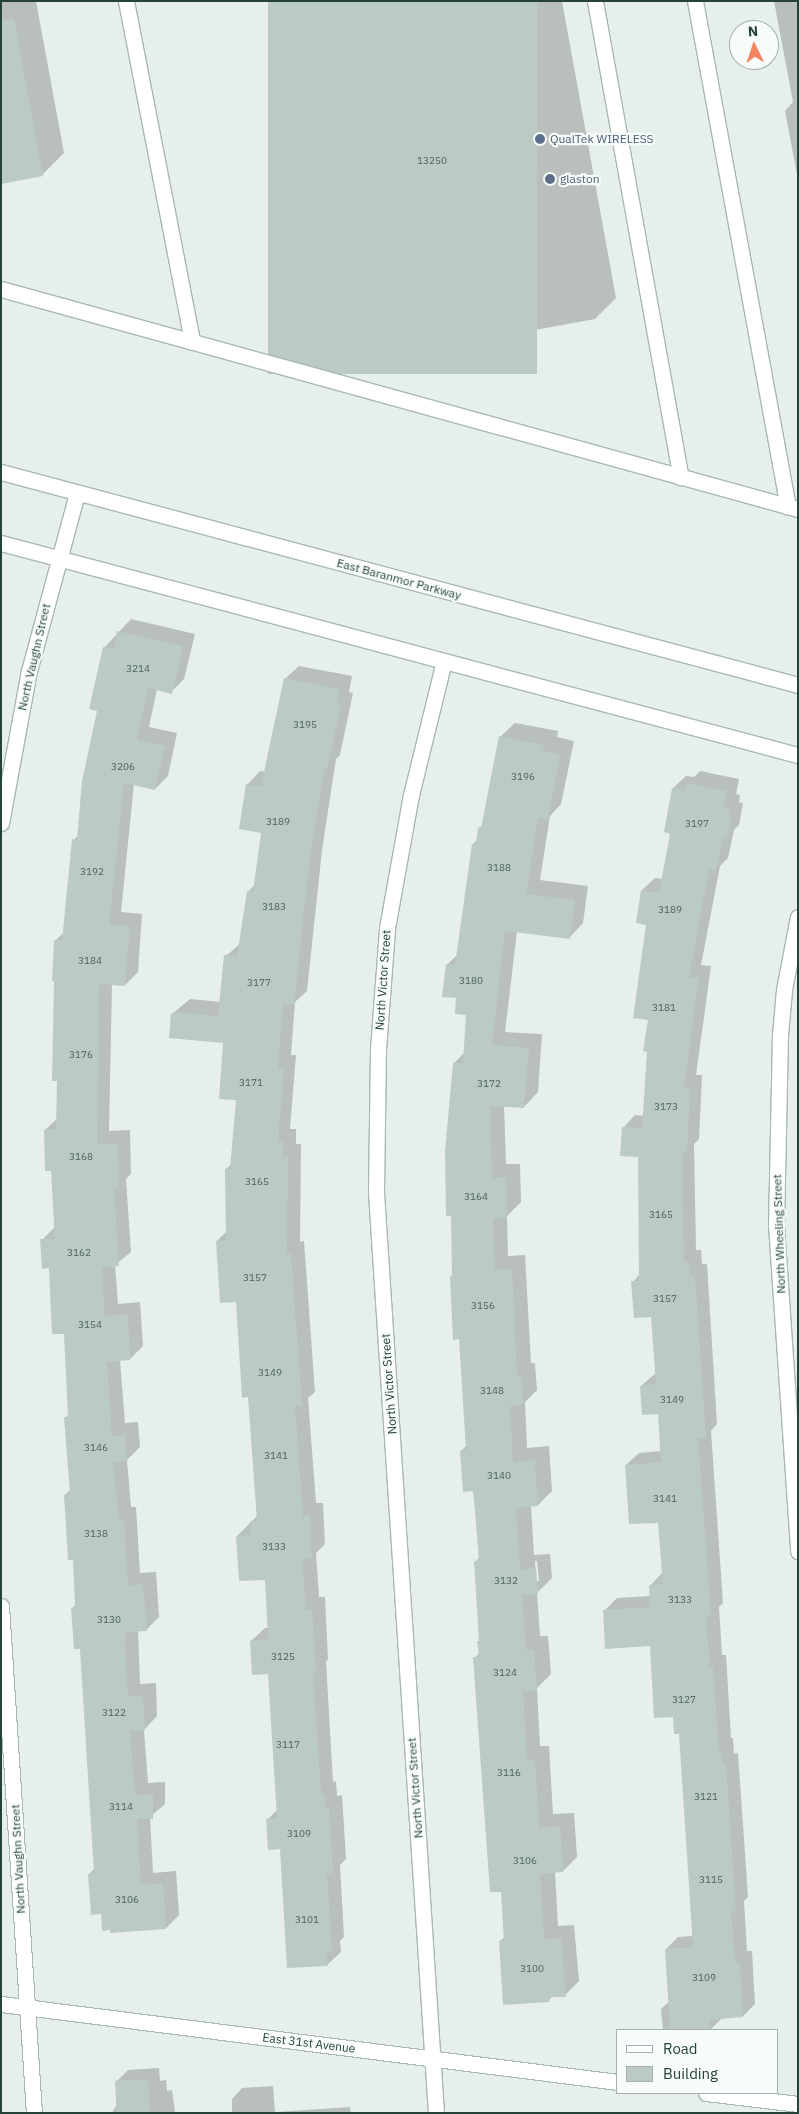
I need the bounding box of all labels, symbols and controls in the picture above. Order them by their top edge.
north arrow [729,20,779,70]
text: N [747,22,759,40]
place label: QualTek WIRELESS [550,132,654,146]
marker: QualTek WIRELESS [534,133,546,145]
house number: 13250 [417,155,447,167]
place label: glaston [560,172,599,186]
marker: glaston [544,173,556,185]
street label: East Baranmor Parkway [335,555,463,603]
street label: North Vaughn Street [15,602,53,712]
house number: 3214 [126,663,150,675]
house number: 3195 [293,719,317,731]
house number: 3206 [111,761,135,773]
house number: 3196 [511,771,535,783]
house number: 3189 [266,816,290,828]
house number: 3197 [685,818,709,830]
house number: 3188 [487,862,511,874]
house number: 3192 [80,866,104,878]
house number: 3183 [262,901,286,913]
house number: 3189 [658,904,682,916]
street label: North Victor Street [372,929,394,1031]
house number: 3184 [78,955,102,967]
house number: 3180 [459,975,483,987]
house number: 3177 [247,977,271,989]
house number: 3181 [652,1002,676,1014]
house number: 3176 [69,1049,93,1061]
house number: 3171 [239,1077,263,1089]
house number: 3172 [477,1078,501,1090]
house number: 3173 [654,1101,678,1113]
house number: 3168 [69,1151,93,1163]
street label: North Wheeling Street [770,1174,788,1294]
house number: 3165 [245,1176,269,1188]
house number: 3164 [464,1191,488,1203]
house number: 3165 [649,1209,673,1221]
house number: 3162 [67,1247,91,1259]
house number: 3157 [243,1272,267,1284]
house number: 3157 [653,1293,677,1305]
house number: 3156 [471,1300,495,1312]
house number: 3154 [78,1319,102,1331]
street label: North Victor Street [378,1333,400,1435]
house number: 3149 [258,1367,282,1379]
house number: 3148 [480,1385,504,1397]
house number: 3149 [660,1394,684,1406]
house number: 3146 [84,1442,108,1454]
house number: 3141 [264,1450,288,1462]
house number: 3140 [487,1470,511,1482]
house number: 3141 [653,1493,677,1505]
house number: 3138 [84,1528,108,1540]
house number: 3133 [262,1541,286,1553]
house number: 3132 [494,1575,518,1587]
house number: 3133 [668,1594,692,1606]
house number: 3130 [97,1614,121,1626]
house number: 3125 [271,1651,295,1663]
house number: 3124 [493,1667,517,1679]
house number: 3127 [672,1694,696,1706]
house number: 3122 [102,1707,126,1719]
street label: North Victor Street [404,1737,426,1839]
house number: 3117 [276,1739,300,1751]
house number: 3116 [497,1767,521,1779]
house number: 3121 [694,1791,718,1803]
house number: 3114 [109,1801,133,1813]
street label: North Vaughn Street [8,1804,28,1914]
house number: 3109 [287,1828,311,1840]
house number: 3106 [513,1855,537,1867]
house number: 3115 [699,1874,723,1886]
house number: 3106 [115,1894,139,1906]
house number: 3101 [295,1914,319,1926]
house number: 3100 [520,1963,544,1975]
house number: 3109 [692,1972,716,1984]
legend [616,2029,779,2094]
street label: East 31st Avenue [262,2030,356,2056]
text: Road [663,2039,698,2058]
text: Building [663,2064,718,2083]

